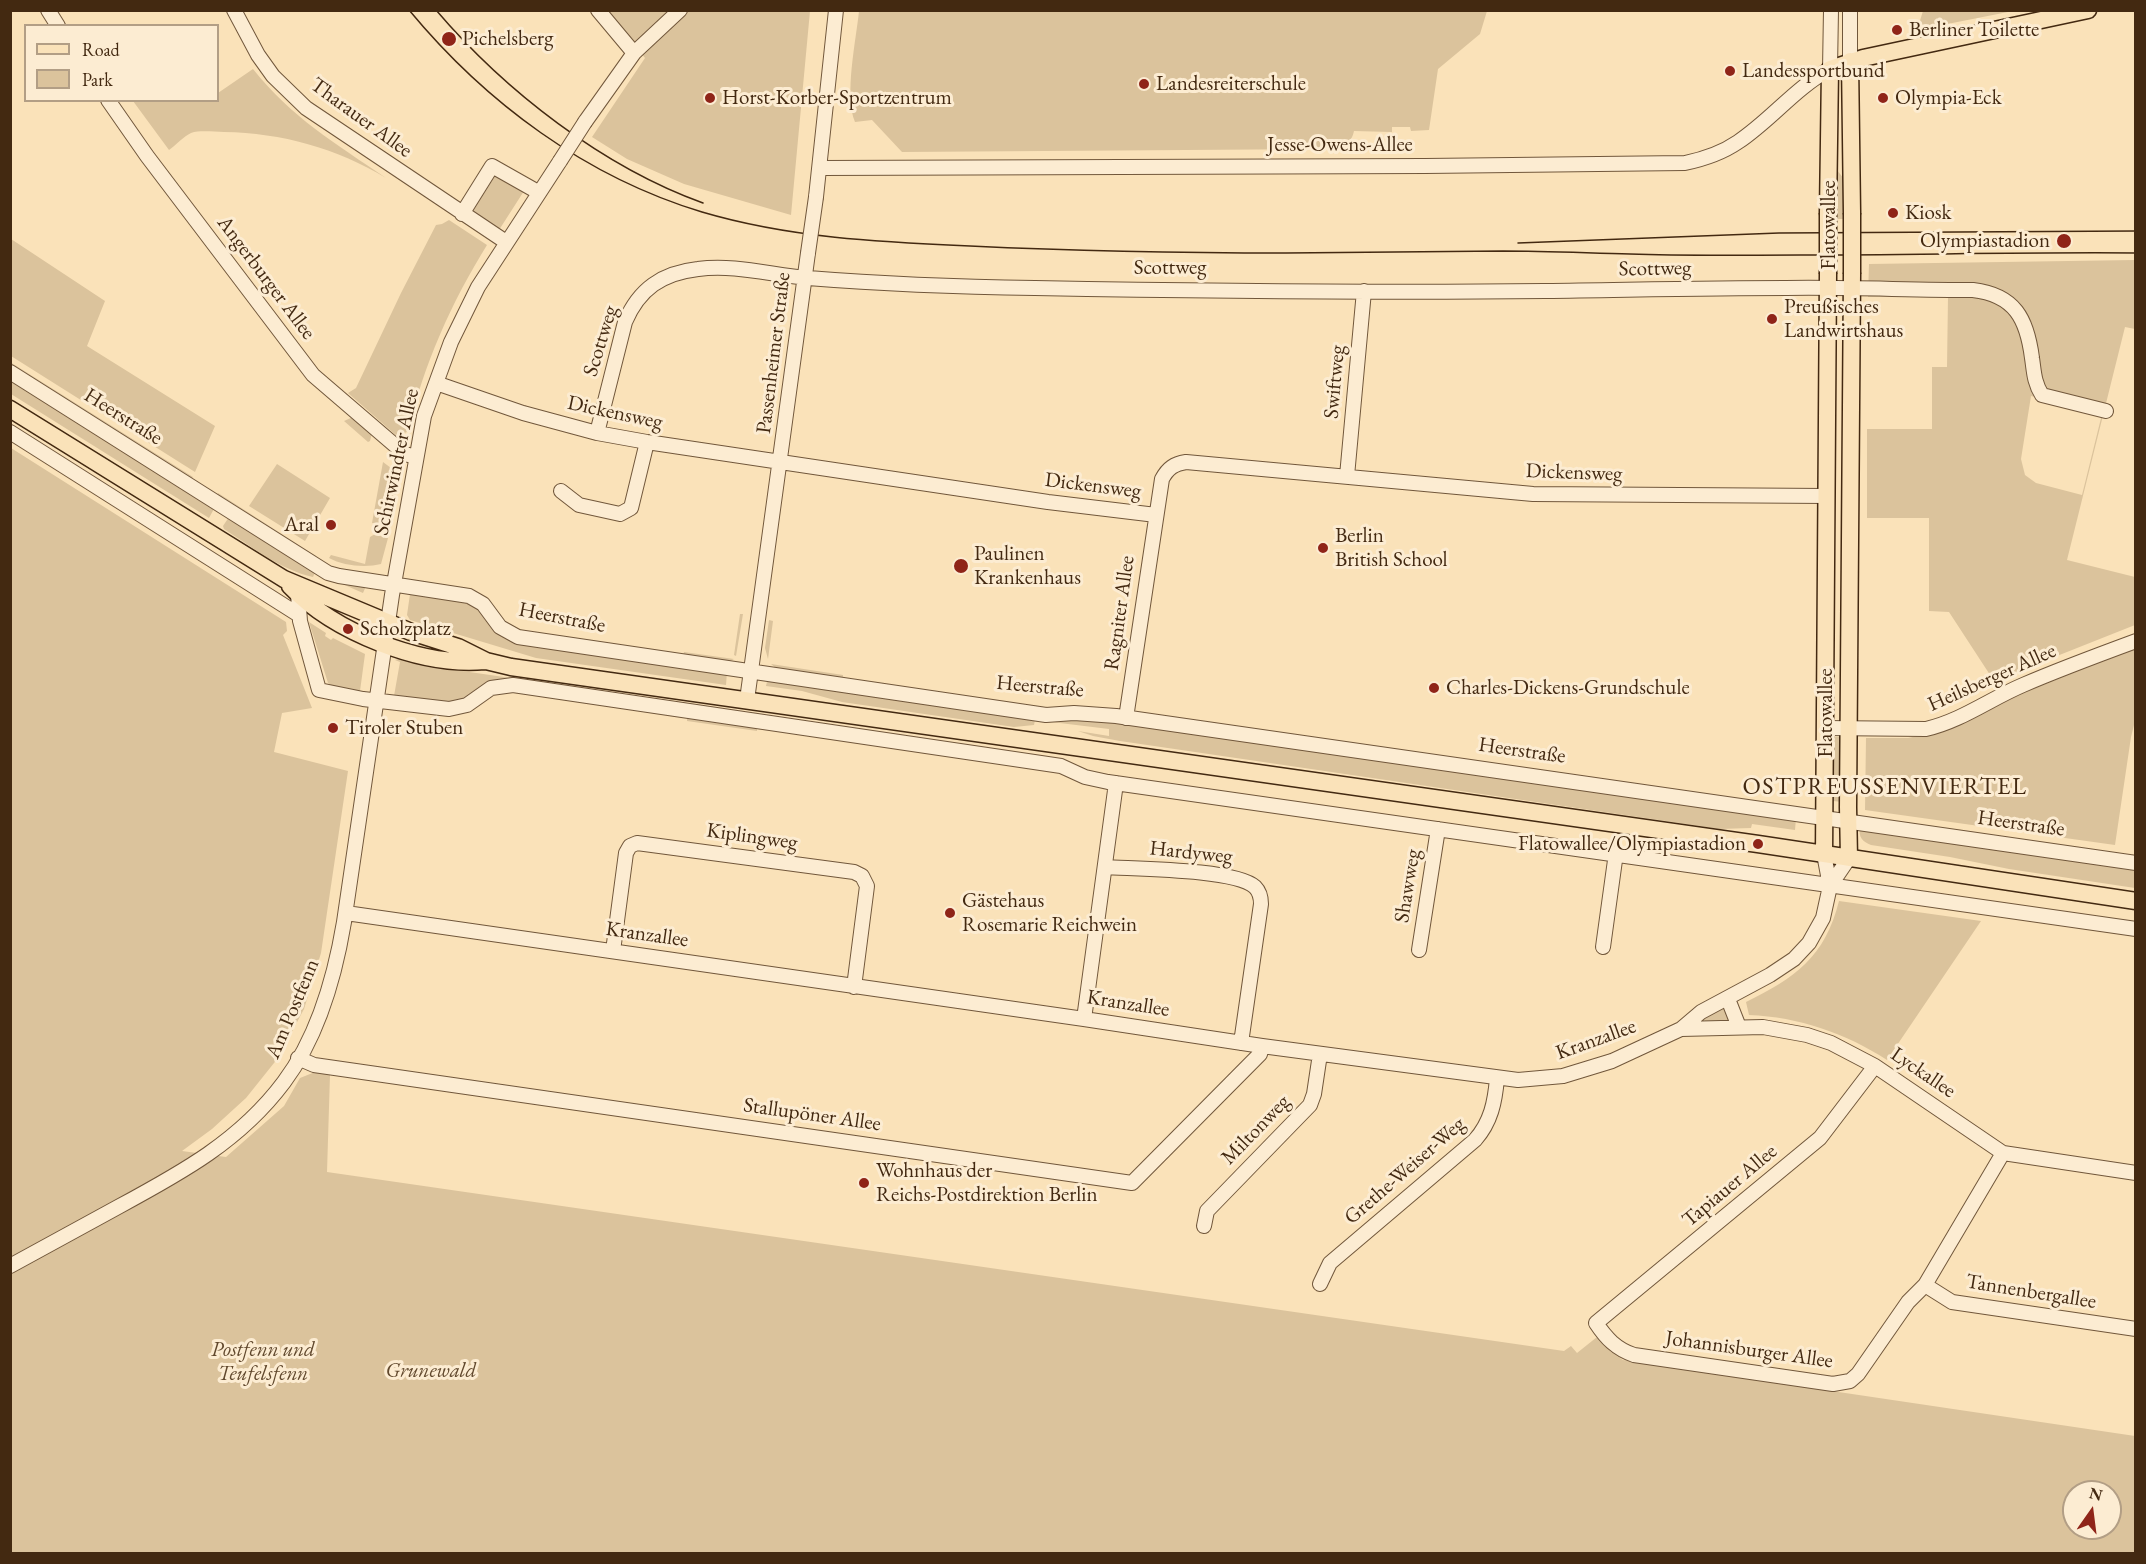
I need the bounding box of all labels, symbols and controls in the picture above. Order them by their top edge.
place label: Berliner Toilette [1909,17,2039,43]
marker: Berliner Toilette [1890,23,1904,37]
legend [24,24,219,102]
place label: Pichelsberg [462,26,553,52]
marker: Pichelsberg [440,30,458,48]
text: Road [82,38,120,61]
place label: Landessportbund [1742,58,1885,84]
marker: Landessportbund [1723,64,1737,78]
text: Park [82,68,113,91]
place label: Landesreiterschule [1156,71,1306,97]
street label: Tharauer Allee [305,73,417,163]
marker: Landesreiterschule [1137,77,1151,91]
place label: Horst-Korber-Sportzentrum [722,85,952,111]
place label: Olympia-Eck [1895,85,2001,111]
marker: Horst-Korber-Sportzentrum [703,91,717,105]
marker: Olympia-Eck [1876,91,1890,105]
street label: Jesse-Owens-Allee [1267,132,1413,158]
street label: Flatowallee [1816,180,1842,270]
place label: Kiosk [1905,200,1951,226]
marker: Kiosk [1886,206,1900,220]
street label: Angerburger Allee [211,211,321,345]
place label: Olympiastadion [1920,228,2050,254]
marker: Olympiastadion [2055,232,2073,250]
street label: Scottweg [1134,255,1206,281]
street label: Scottweg [1618,256,1692,282]
street label: Passenheimer Straße [752,271,796,435]
place label: Preußisches Landwirtshaus [1784,294,1903,344]
street label: Scottweg [578,303,624,379]
marker: Preußisches Landwirtshaus [1765,312,1779,326]
street label: Swiftweg [1319,344,1351,420]
street label: Heerstraße [79,383,167,451]
street label: Schirwindter Allee [369,386,425,538]
street label: Dickensweg [565,391,665,435]
street label: Dickensweg [1525,459,1623,487]
street label: Dickensweg [1044,468,1142,504]
place label: Aral [284,512,319,538]
marker: Aral [324,518,338,532]
place label: Berlin British School [1335,523,1448,573]
place label: Paulinen Krankenhaus [974,541,1081,591]
marker: Berlin British School [1316,541,1330,555]
street label: Ragniter Allee [1099,554,1141,672]
marker: Paulinen Krankenhaus [952,557,970,575]
street label: Heerstraße [517,597,607,639]
place label: Scholzplatz [360,616,451,642]
marker: Scholzplatz [341,622,355,636]
street label: Heilsberger Allee [1924,639,2060,717]
street label: Flatowallee [1813,668,1839,758]
street label: Heerstraße [995,671,1085,703]
place label: Charles-Dickens-Grundschule [1446,675,1690,701]
marker: Charles-Dickens-Grundschule [1427,681,1441,695]
place label: Tiroler Stuben [345,715,463,741]
marker: Tiroler Stuben [326,721,340,735]
street label: Heerstraße [1477,732,1567,770]
district label: OSTPREUSSENVIERTEL [1742,773,2028,801]
street label: Heerstraße [1976,805,2066,843]
street label: Kiplingweg [705,818,799,856]
place label: Flatowallee/Olympiastadion [1518,831,1746,857]
street label: Hardyweg [1148,836,1234,870]
marker: Flatowallee/Olympiastadion [1751,837,1765,851]
street label: Shawweg [1390,847,1426,925]
place label: Gästehaus Rosemarie Reichwein [962,888,1137,938]
marker: Gästehaus Rosemarie Reichwein [943,906,957,920]
street label: Kranzallee [604,917,690,953]
street label: Am Postfenn [261,955,325,1063]
street label: Kranzallee [1085,985,1171,1023]
street label: Kranzallee [1553,1014,1639,1066]
street label: Lyckallee [1886,1042,1960,1104]
street label: Miltonweg [1216,1090,1296,1170]
street label: Stallupöner Allee [742,1093,882,1137]
street label: Grethe-Weiser-Weg [1340,1112,1470,1230]
street label: Tapiauer Allee [1678,1139,1782,1233]
place label: Wohnhaus der Reichs-Postdirektion Berlin [876,1158,1098,1208]
marker: Wohnhaus der Reichs-Postdirektion Berlin [857,1176,871,1190]
street label: Tannenbergallee [1964,1269,2098,1315]
street label: Johannisburger Allee [1664,1326,1834,1374]
park label: Postfenn und Teufelsfenn [211,1337,315,1387]
park label: Grunewald [386,1358,476,1384]
north arrow [2062,1480,2122,1540]
text: N [2087,1482,2105,1506]

